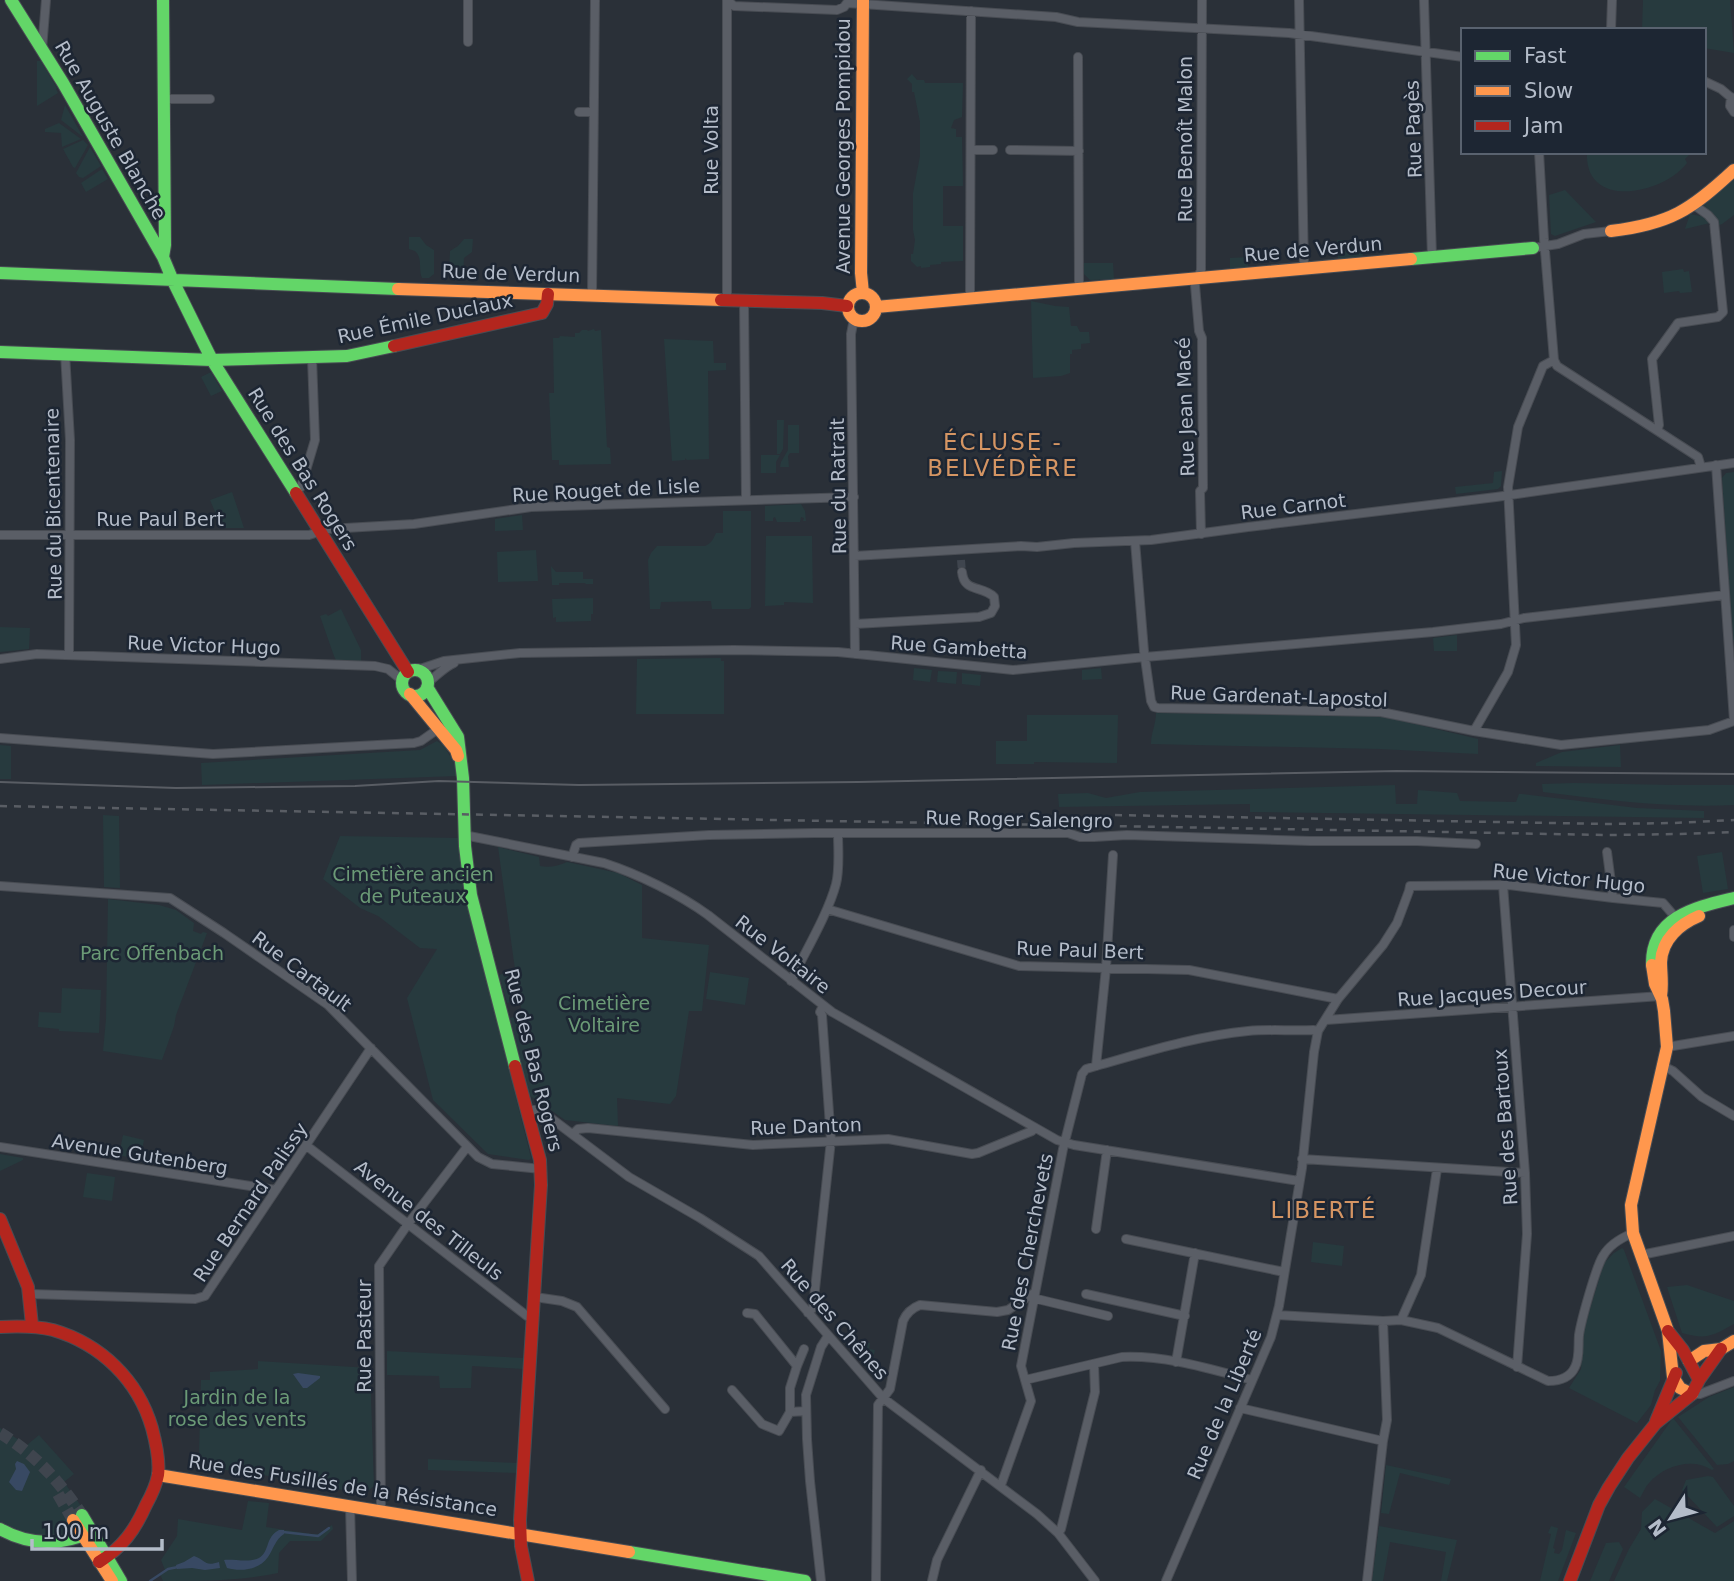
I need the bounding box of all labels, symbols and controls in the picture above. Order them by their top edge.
street label: Avenue Georges Pompidou [832,18,854,274]
legend [1461,28,1706,154]
street label: Rue Auguste Blanche [51,37,171,223]
text: Fast [1524,44,1566,68]
street label: Rue Benoît Malon [1174,56,1196,222]
text: Slow [1524,79,1573,103]
street label: Rue Pagès [1400,80,1426,178]
street label: Rue Volta [700,105,722,195]
text: Jam [1522,114,1564,138]
street label: Rue de Verdun [1243,232,1383,266]
street label: Rue de Verdun [441,260,581,286]
street label: Rue Émile Duclaux [336,289,514,347]
street label: Rue Jean Macé [1172,337,1198,477]
street label: Rue des Bas Rogers [244,384,362,554]
street label: Rue du Bicentenaire [40,408,66,600]
street label: Rue du Ratrait [826,418,850,554]
district label: ÉCLUSE - BELVÉDÈRE [927,428,1079,481]
street label: Rue Rouget de Lisle [512,474,700,506]
street label: Rue Carnot [1239,489,1347,523]
street label: Rue Paul Bert [96,508,224,530]
street label: Rue Victor Hugo [127,631,281,659]
street label: Rue Gambetta [890,631,1028,663]
street label: Rue Gardenat-Lapostol [1170,681,1388,711]
street label: Rue Roger Salengro [925,806,1113,832]
street label: Rue Victor Hugo [1492,859,1646,897]
park label: Cimetière ancien de Puteaux [332,863,494,907]
street label: Rue Voltaire [731,910,835,998]
street label: Rue Cartault [248,926,356,1016]
street label: Rue Paul Bert [1016,937,1144,963]
park label: Parc Offenbach [80,942,224,964]
street label: Rue des Bas Rogers [501,966,567,1154]
street label: Rue Jacques Decour [1397,975,1588,1011]
park label: Cimetière Voltaire [558,992,650,1036]
street label: Rue des Bartoux [1489,1048,1521,1206]
street label: Rue Danton [750,1113,862,1139]
street label: Rue Bernard Palissy [188,1118,312,1286]
street label: Avenue Gutenberg [50,1129,230,1179]
street label: Rue des Cherchevets [997,1151,1057,1353]
street label: Avenue des Tilleuls [350,1155,508,1285]
district label: LIBERTÉ [1271,1196,1377,1223]
street label: Rue des Chênes [777,1254,893,1384]
street label: Rue Pasteur [353,1279,375,1393]
street label: Rue de la Liberté [1182,1325,1266,1483]
park label: Jardin de la rose des vents [168,1386,306,1430]
street label: Rue des Fusillés de la Résistance [187,1450,499,1520]
north arrow [1636,1483,1706,1553]
scale bar [32,1508,161,1552]
text: N [1644,1515,1671,1541]
text: 100 m [42,1520,109,1544]

